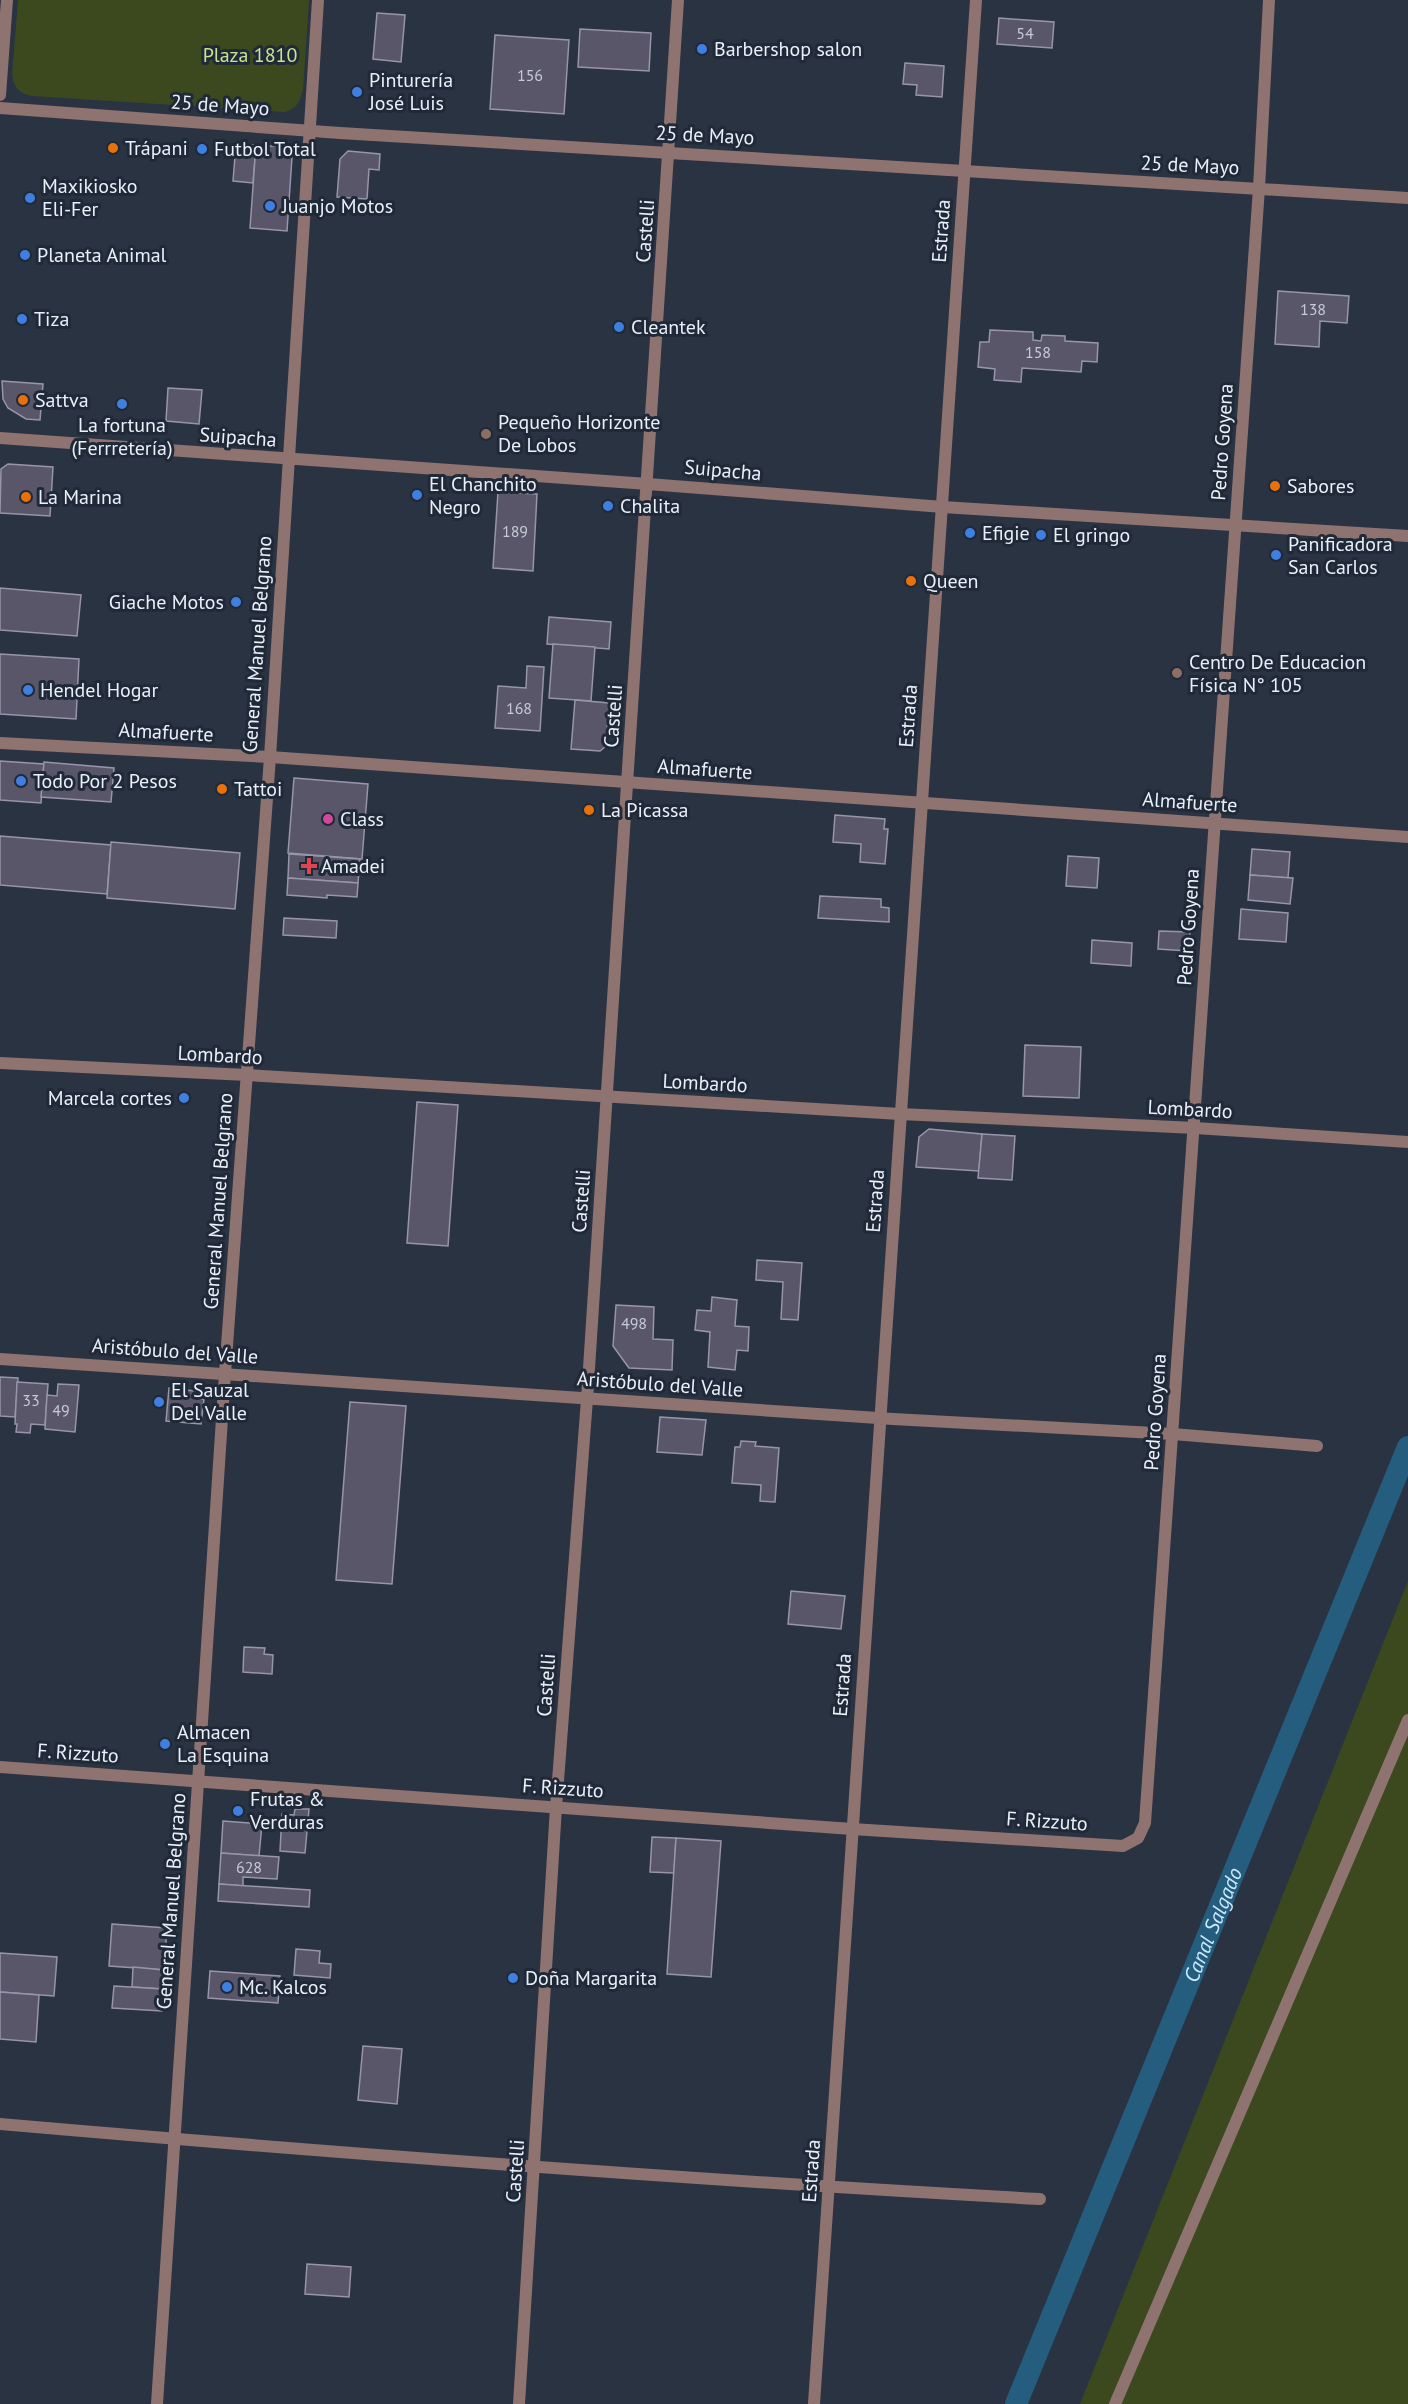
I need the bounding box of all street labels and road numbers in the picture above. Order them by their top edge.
street label: 25 de Mayo [170,89,270,121]
street label: 25 de Mayo [655,119,755,151]
street label: 25 de Mayo [1140,149,1240,181]
street label: Castelli [630,199,660,263]
street label: Estrada [926,199,956,263]
street label: Pedro Goyena [1205,383,1239,501]
street label: Suipacha [198,421,278,453]
street label: Suipacha [683,454,763,486]
street label: General Manuel Belgrano [236,535,278,753]
street label: Castelli [598,684,628,748]
street label: Estrada [893,684,923,748]
street label: Almafuerte [118,717,214,747]
street label: Almafuerte [657,753,753,785]
street label: Almafuerte [1142,786,1238,818]
street label: Pedro Goyena [1171,868,1205,986]
street label: Lombardo [177,1040,263,1070]
street label: Lombardo [662,1068,748,1098]
street label: General Manuel Belgrano [197,1092,239,1310]
street label: Lombardo [1147,1094,1233,1124]
street label: Castelli [566,1169,596,1233]
street label: Estrada [860,1169,890,1233]
street label: Aristóbulo del Valle [91,1332,259,1370]
street label: Pedro Goyena [1138,1353,1172,1471]
street label: Aristóbulo del Valle [576,1365,744,1403]
street label: Castelli [531,1653,561,1717]
street label: Estrada [827,1653,857,1717]
street label: F. Rizzuto [36,1737,120,1769]
street label: F. Rizzuto [521,1772,605,1804]
street label: General Manuel Belgrano [150,1792,192,2010]
street label: F. Rizzuto [1005,1805,1089,1837]
street label: Castelli [500,2139,530,2203]
street label: Estrada [796,2139,826,2203]

